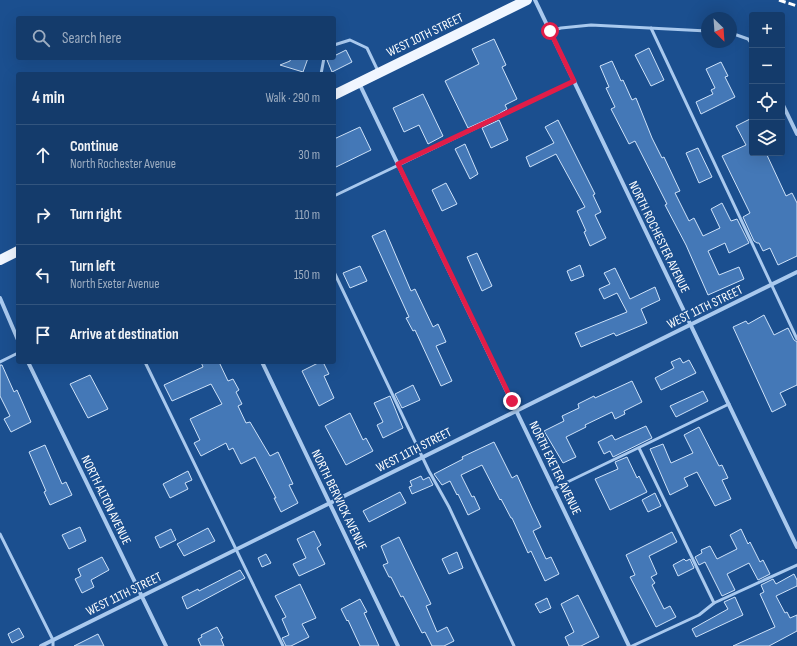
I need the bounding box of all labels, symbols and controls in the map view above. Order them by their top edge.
street label: WEST 10TH STREET [384,10,466,60]
north arrow [701,12,737,48]
map controls [749,12,785,156]
button: + [749,12,785,48]
search box [16,16,336,60]
route start [541,22,559,40]
icon: search [30,27,52,49]
text: Search here [62,29,122,48]
button: − [749,48,785,84]
button: locate [749,84,785,120]
text: 4 min [32,88,65,108]
text: Walk · 290 m [265,90,320,106]
button: layers [749,120,785,156]
text: Continue [70,137,119,156]
icon: ahead [32,144,54,166]
text: 30 m [298,147,320,163]
text: North Rochester Avenue [70,156,176,172]
street label: NORTH ROCHESTER AVENUE [625,178,693,296]
icon: right [32,204,54,226]
text: Turn right [70,205,122,224]
text: 110 m [295,207,320,223]
text: Turn left [70,257,115,276]
icon: left [32,264,54,286]
text: 150 m [294,267,320,283]
text: North Exeter Avenue [70,276,159,292]
street label: WEST 11TH STREET [664,282,746,332]
icon: arrive [32,324,54,346]
text: Arrive at destination [70,325,179,344]
route end [503,392,521,410]
street label: NORTH EXETER AVENUE [525,418,585,518]
street label: WEST 11TH STREET [374,424,454,476]
street label: NORTH BERWICK AVENUE [308,447,370,553]
street label: NORTH ALTON AVENUE [77,453,135,547]
street label: WEST 11TH STREET [83,569,165,619]

